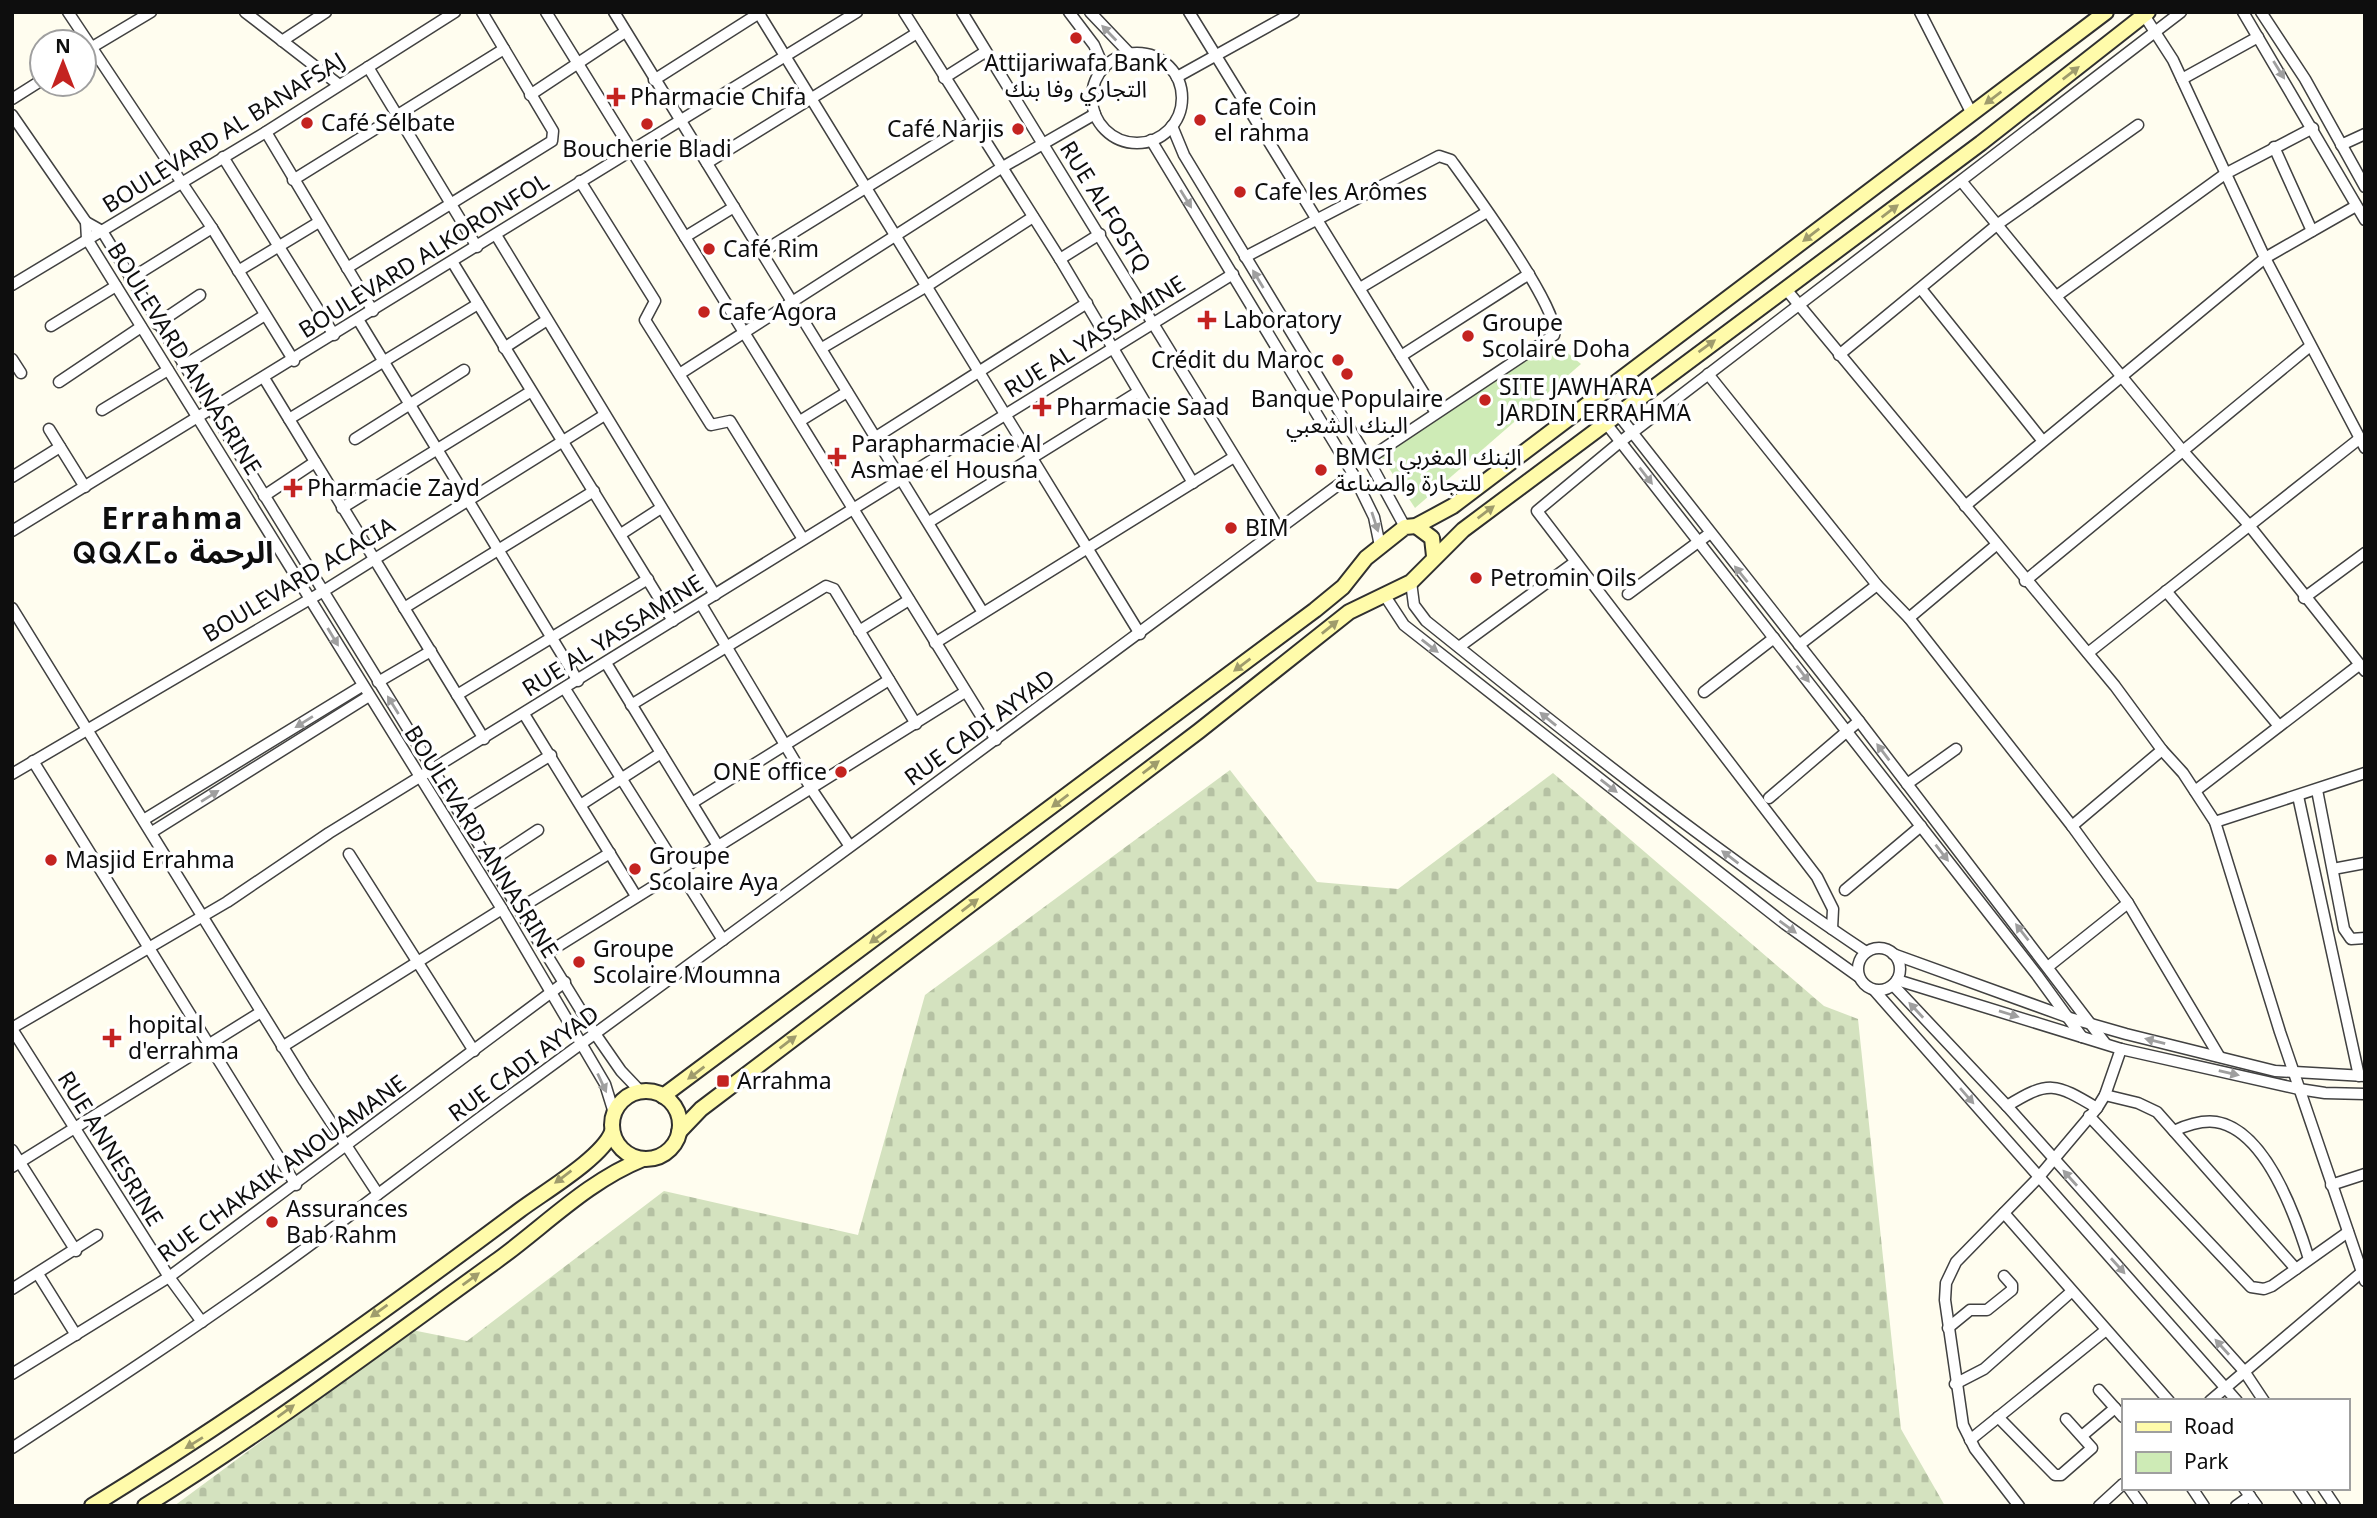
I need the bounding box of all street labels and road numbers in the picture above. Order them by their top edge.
street label: BOULEVARD AL BANAFSAJ [92,38,356,228]
street label: RUE ALFOSTQ [1045,131,1165,283]
street label: BOULEVARD ALKORONFOL [288,159,560,353]
street label: BOULEVARD ANNASRINE [92,232,276,486]
street label: RUE AL YASSAMINE [994,261,1196,413]
street label: BOULEVARD ACACIA [192,502,406,657]
street label: RUE AL YASSAMINE [512,560,714,712]
street label: RUE CADI AYYAD [893,656,1067,800]
street label: BOULEVARD ANNASRINE [389,715,573,969]
street label: RUE CADI AYYAD [437,992,611,1136]
street label: RUE ANNESRINE [42,1061,178,1237]
street label: RUE CHAKAIK ANOUAMANE [146,1061,418,1277]

